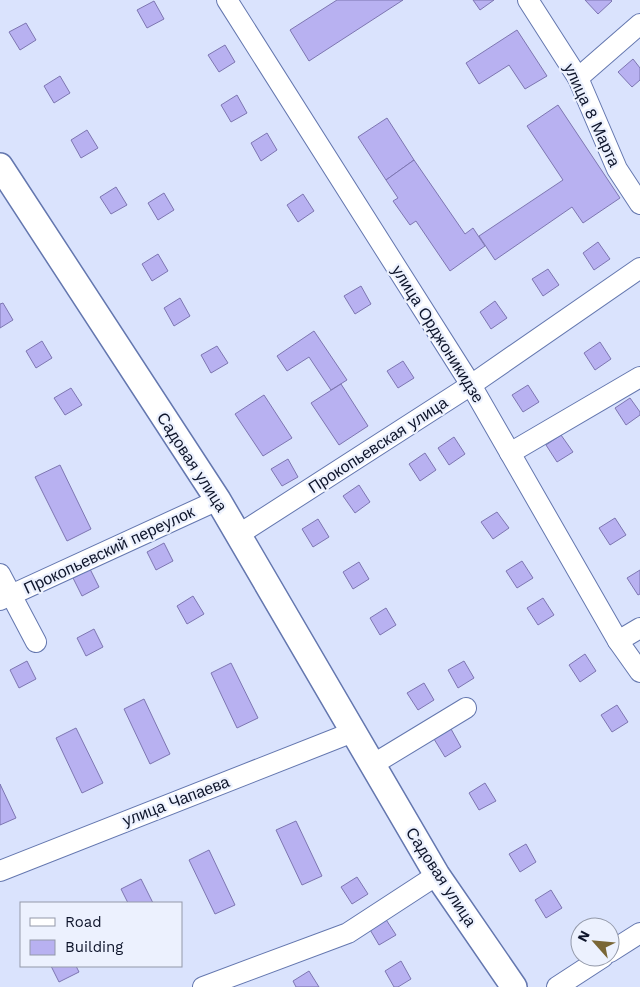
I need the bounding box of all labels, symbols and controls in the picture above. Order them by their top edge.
street label: улица 8 Марта [560,60,624,170]
street label: улица Орджоникидзе [388,262,488,406]
street label: Прокопьевская улица [305,393,451,497]
street label: Садовая улица [153,409,231,515]
street label: Прокопьевский переулок [21,502,198,598]
street label: улица Чапаева [120,772,232,830]
street label: Садовая улица [402,824,480,930]
legend [20,902,182,967]
text: Road [65,913,102,931]
north arrow [570,917,620,967]
text: N [574,928,593,944]
text: Building [65,938,123,956]

